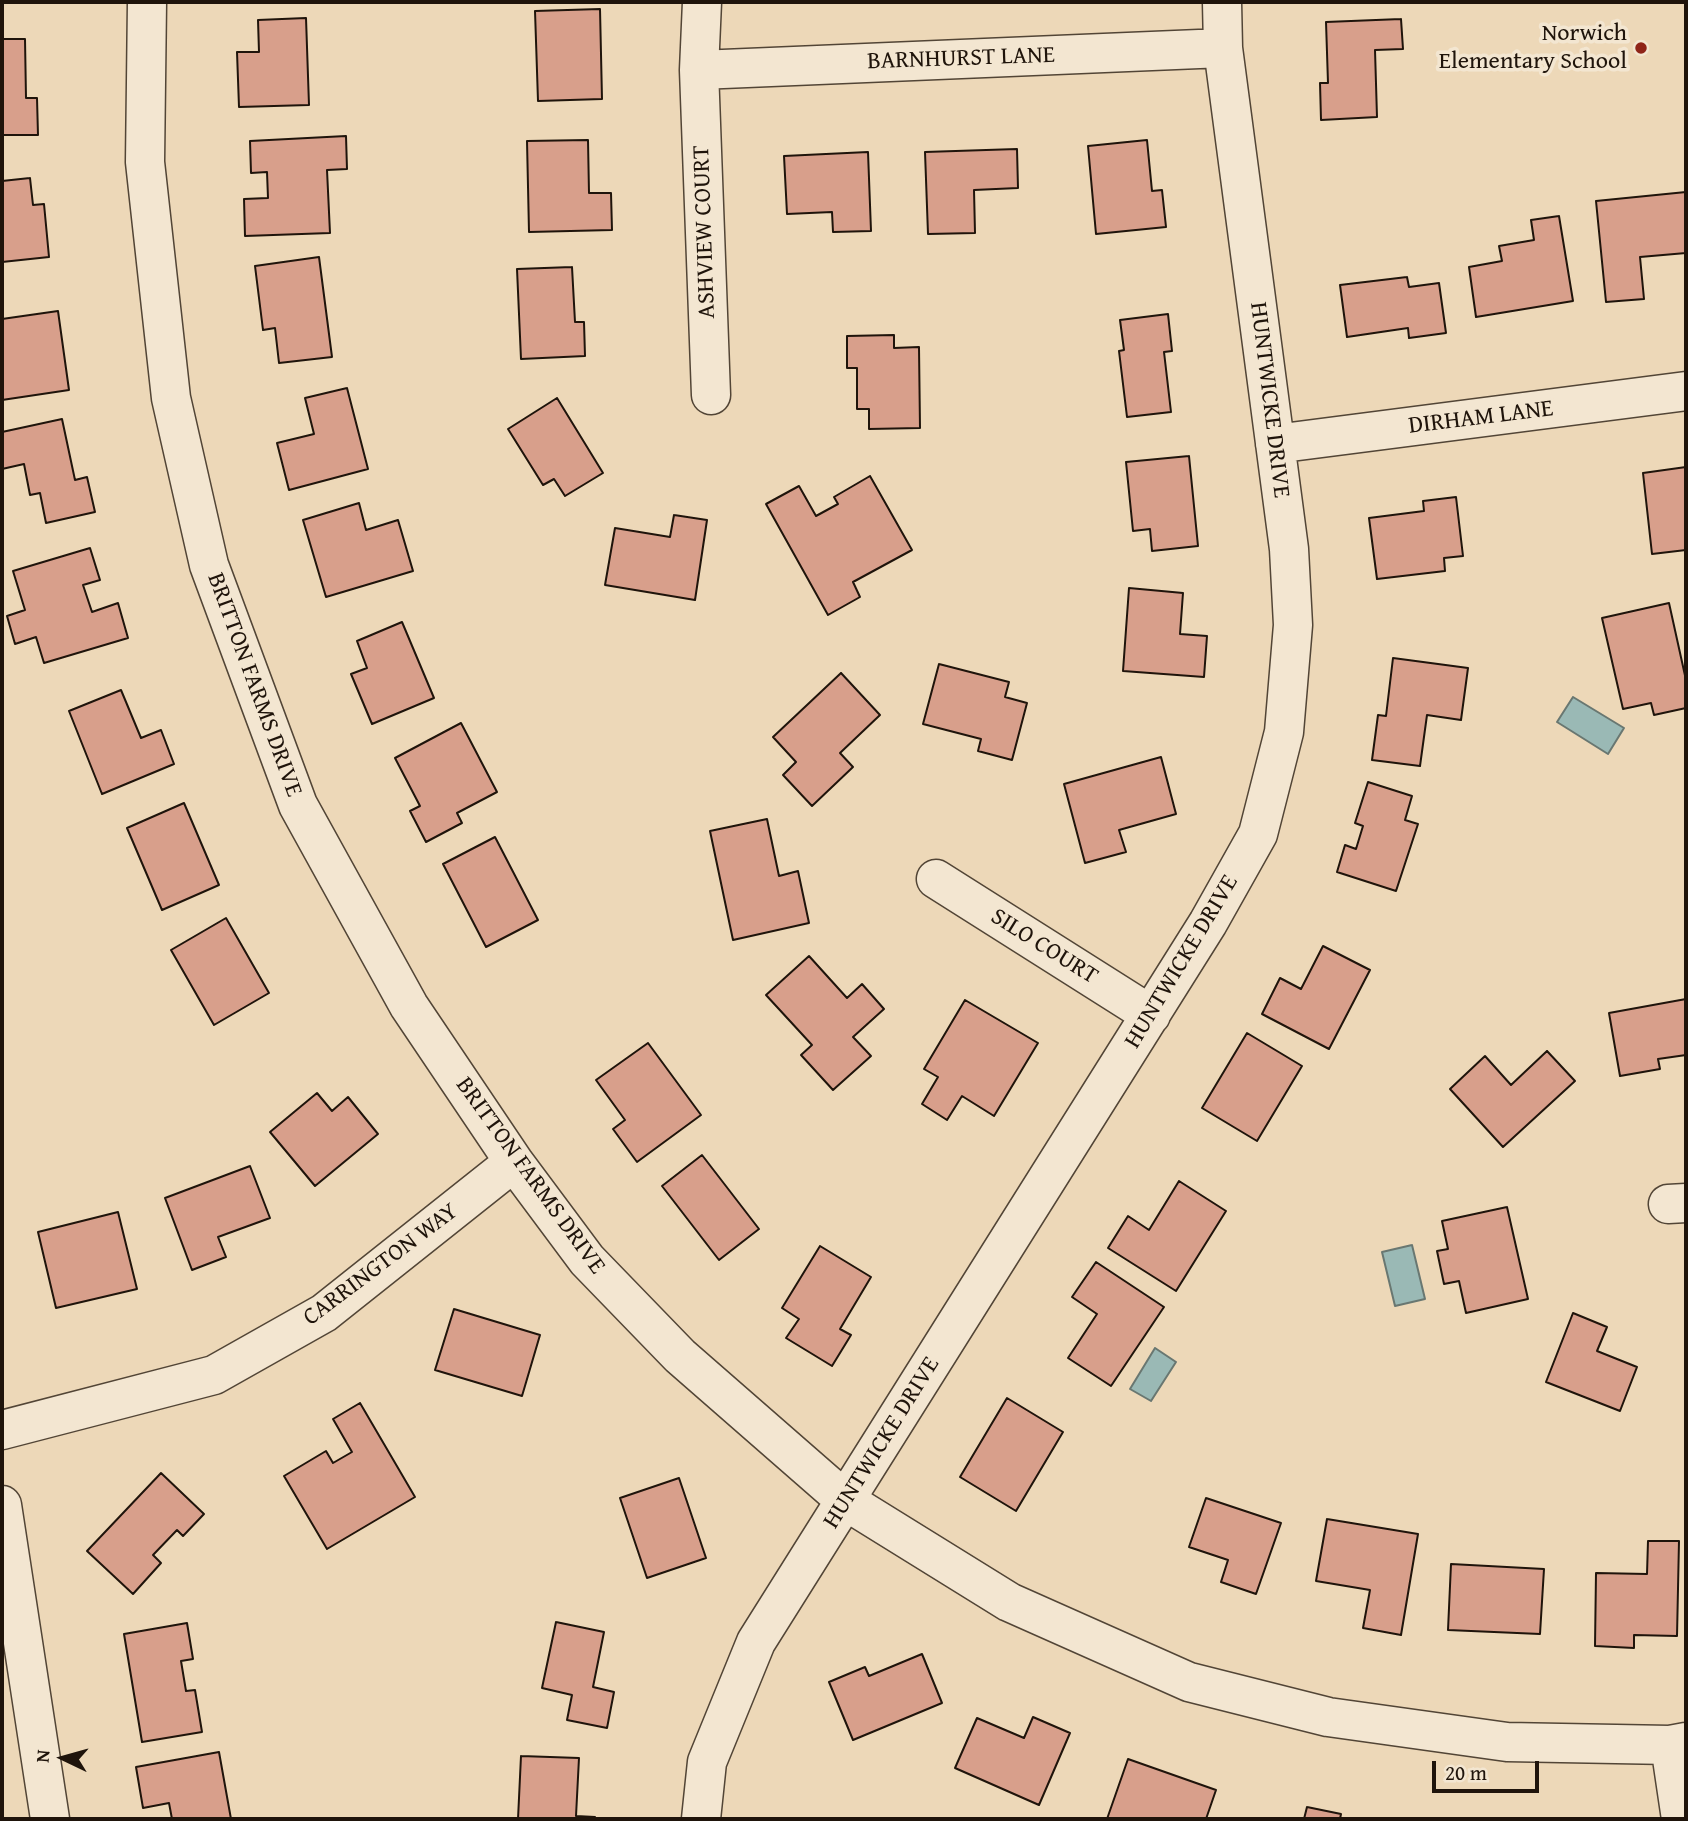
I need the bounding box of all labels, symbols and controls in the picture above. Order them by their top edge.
place label: Norwich Elementary School [1439,20,1627,76]
marker: Norwich Elementary School [1633,40,1649,56]
street label: BARNHURST LANE [867,41,1055,77]
street label: ASHVIEW COURT [688,145,722,319]
street label: HUNTWICKE DRIVE [1243,300,1295,500]
street label: DIRHAM LANE [1407,395,1555,441]
street label: BRITTON FARMS DRIVE [200,569,308,801]
street label: HUNTWICKE DRIVE [1119,870,1245,1054]
street label: SILO COURT [985,903,1103,991]
street label: BRITTON FARMS DRIVE [449,1072,611,1280]
street label: CARRINGTON WAY [298,1197,464,1333]
street label: HUNTWICKE DRIVE [818,1352,946,1534]
north arrow [28,1723,98,1793]
scale bar [1436,1748,1543,1792]
text: N [28,1749,57,1764]
text: 20 m [1445,1757,1487,1788]

